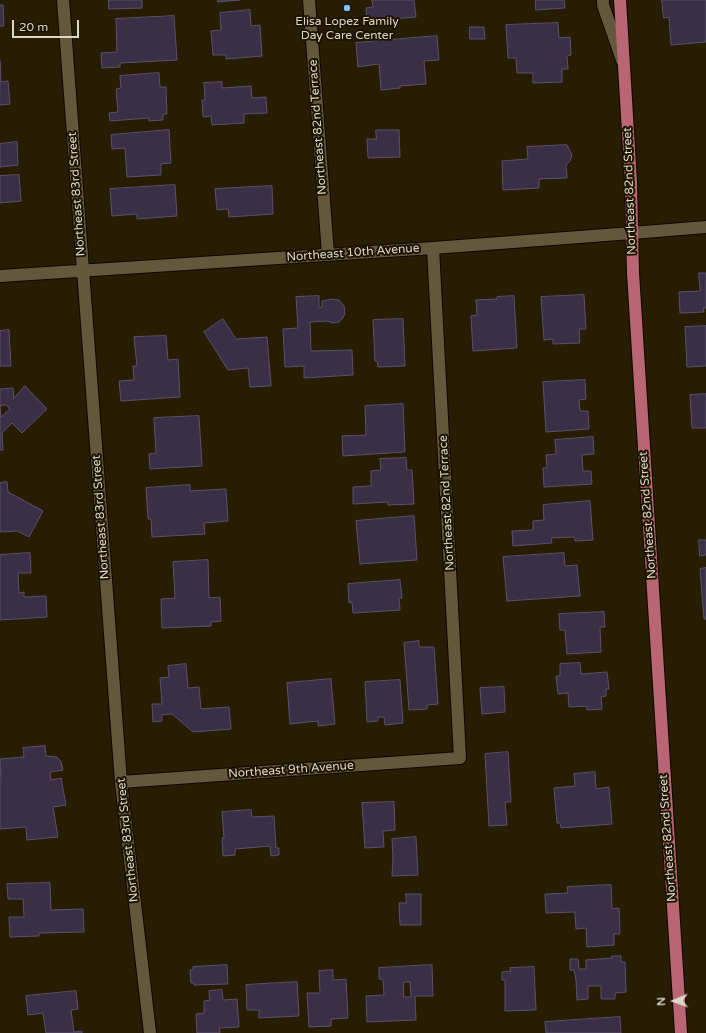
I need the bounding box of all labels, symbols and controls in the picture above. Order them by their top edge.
marker: Elisa Lopez Family Day Care Center [342,3,352,13]
scale bar [14,12,81,38]
place label: Elisa Lopez Family Day Care Center [295,15,399,43]
text: 20 m [19,20,48,34]
street label: Northeast 82nd Terrace [306,59,330,195]
street label: Northeast 82nd Street [621,127,639,255]
street label: Northeast 83rd Street [65,131,89,257]
street label: Northeast 10th Avenue [286,241,420,265]
street label: Northeast 82nd Terrace [436,435,458,571]
street label: Northeast 82nd Street [636,451,660,579]
street label: Northeast 83rd Street [89,454,113,580]
street label: Northeast 9th Avenue [228,758,354,782]
street label: Northeast 82nd Street [656,774,680,902]
street label: Northeast 83rd Street [114,777,142,903]
north arrow [654,981,694,1021]
text: N [655,997,668,1006]

